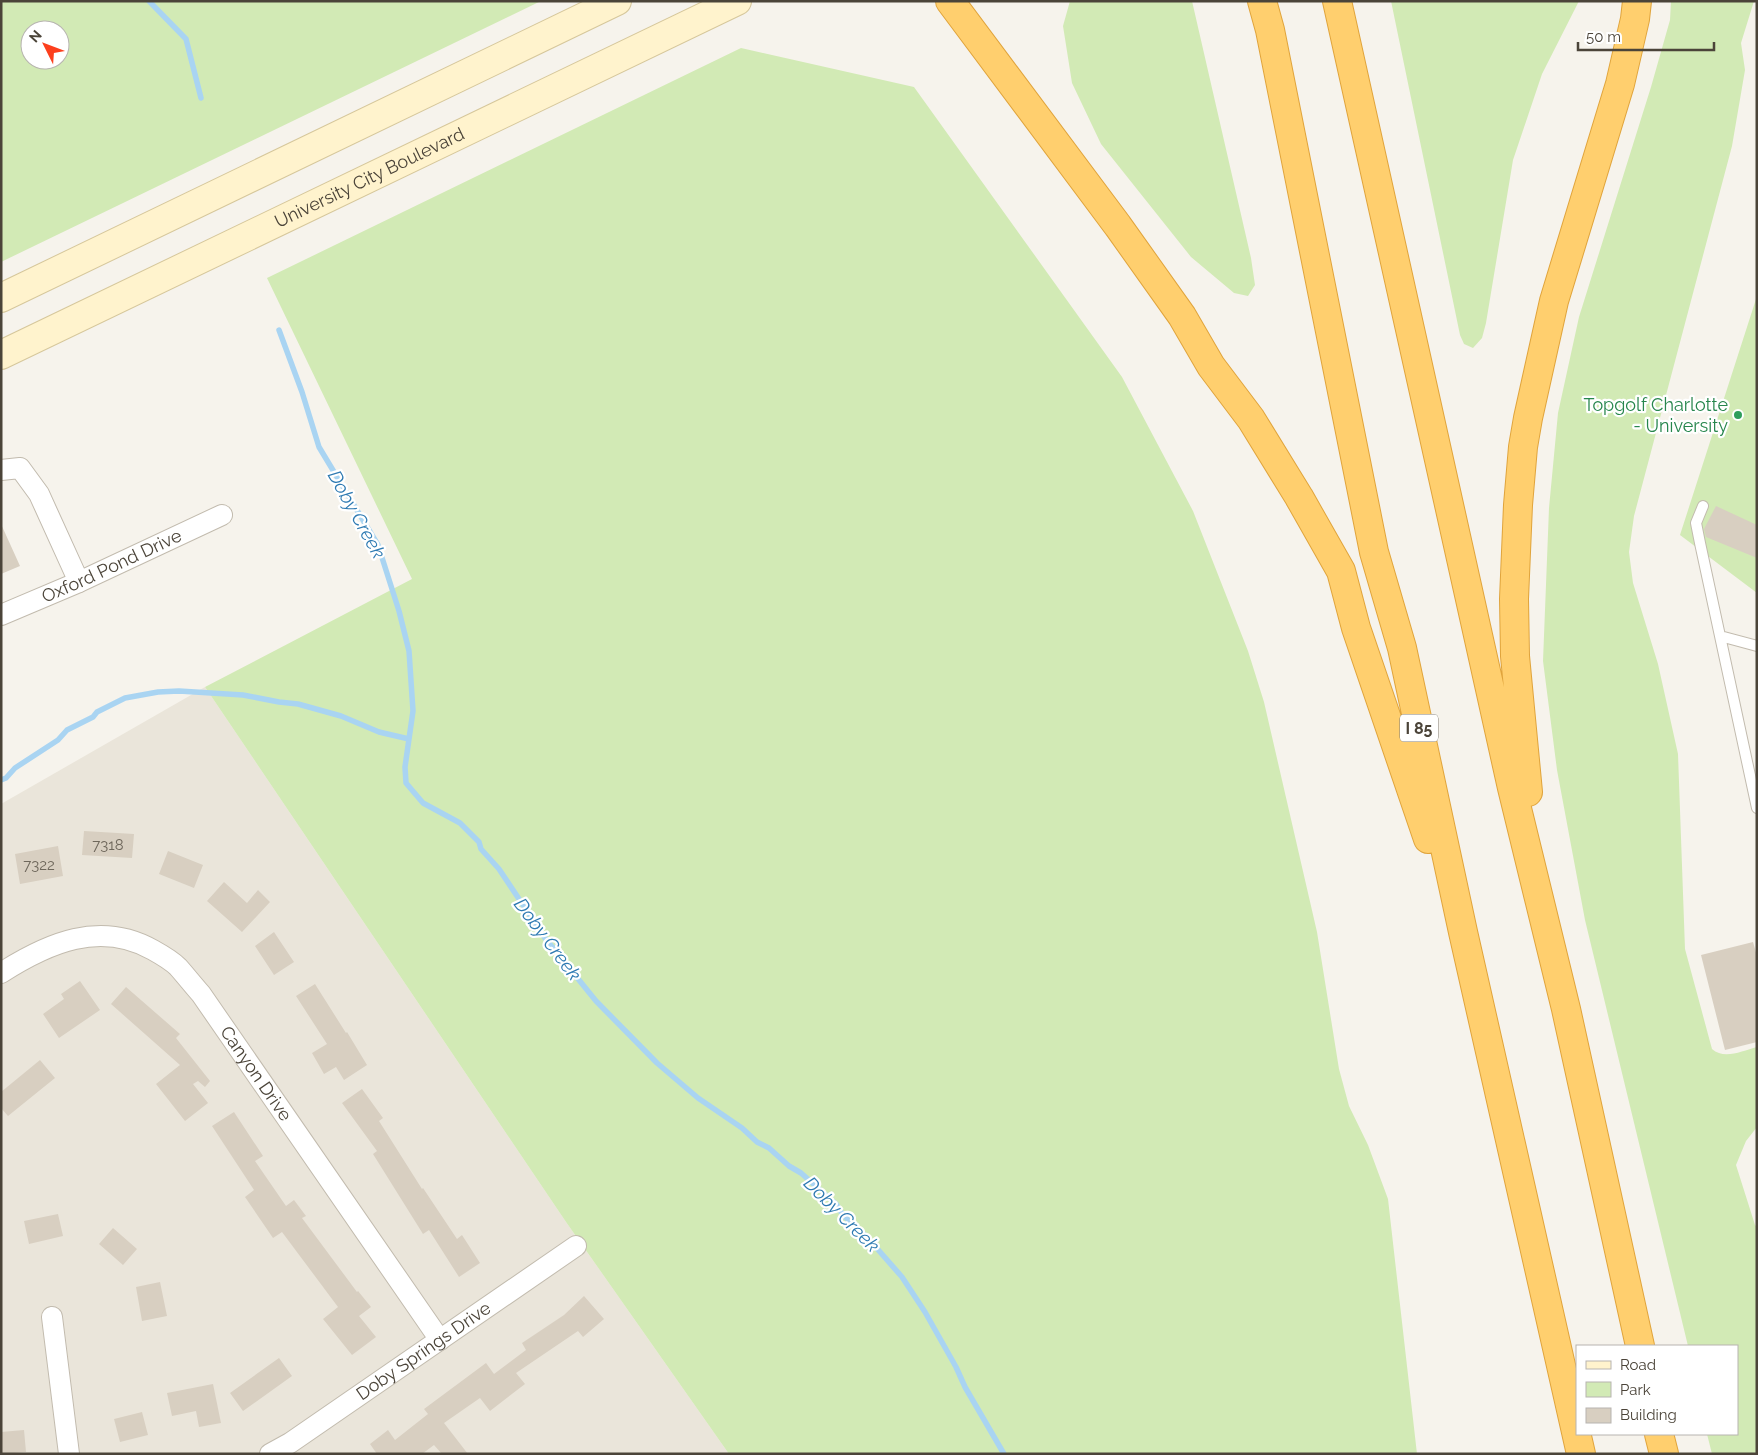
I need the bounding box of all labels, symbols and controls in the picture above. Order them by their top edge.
north arrow [20,20,70,70]
scale bar [1578,20,1714,52]
text: N [26,27,45,46]
text: 50 m [1586,28,1621,46]
street label: University City Boulevard [271,123,468,232]
place label: Topgolf Charlotte - University [1583,394,1728,436]
marker: Topgolf Charlotte - University [1732,409,1744,421]
water label: Doby Creek [324,466,390,562]
street label: Oxford Pond Drive [38,524,185,607]
road number: I 85 [1400,714,1438,741]
house number: 7318 [92,836,124,854]
house number: 7322 [23,856,55,874]
water label: Doby Creek [510,893,586,985]
street label: Canyon Drive [216,1022,297,1125]
water label: Doby Creek [800,1172,884,1256]
street label: Doby Springs Drive [352,1297,495,1404]
legend [1576,1345,1738,1435]
text: Road [1620,1356,1656,1374]
text: Park [1620,1381,1651,1399]
text: Building [1620,1406,1677,1424]

